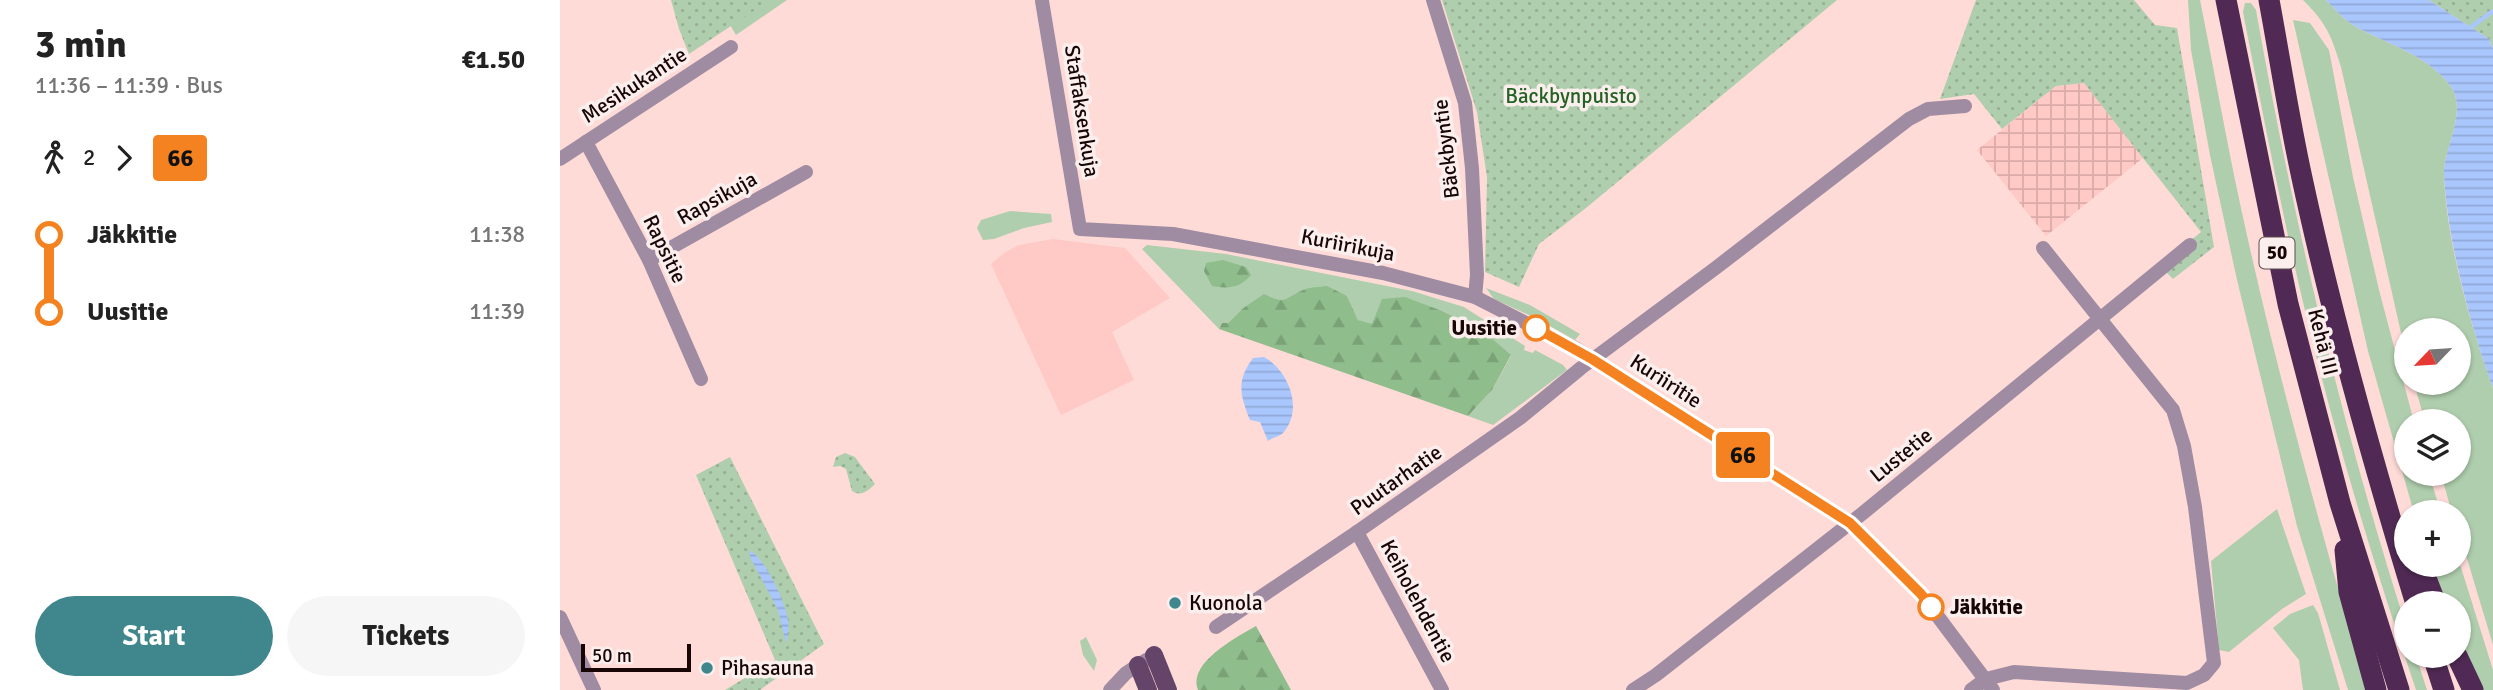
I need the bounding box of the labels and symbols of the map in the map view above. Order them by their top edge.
street label: Mesikukantie [576,41,692,129]
street label: Staffaksenkuja [1059,43,1105,179]
park label: Bäckbynpuisto [1505,83,1637,109]
street label: Bäckbyntie [1427,98,1465,200]
street label: Rapsikuja [673,165,761,231]
street label: Rapsitie [637,211,693,287]
street label: Kuriirikuja [1299,223,1397,267]
road number: 50 [2260,238,2294,268]
street label: Kehä III [2302,306,2344,378]
place label: Uusitie [1451,315,1517,341]
marker: Uusitie [1523,315,1549,341]
north arrow [2394,318,2471,396]
street label: Kuriiritie [1625,348,1707,414]
street label: Lustetie [1865,422,1937,488]
line badge: 66 [1712,432,1774,478]
street label: Puutarhatie [1345,439,1447,521]
street label: Keiholehdentie [1375,535,1461,667]
place label: Kuonola [1189,590,1263,616]
marker: Jäkkitie [1918,594,1944,620]
place label: Jäkkitie [1950,594,2023,620]
marker: Kuonola [1167,595,1183,611]
scale bar [581,641,691,673]
place label: Pihasauna [721,655,814,681]
marker: Pihasauna [699,660,715,676]

